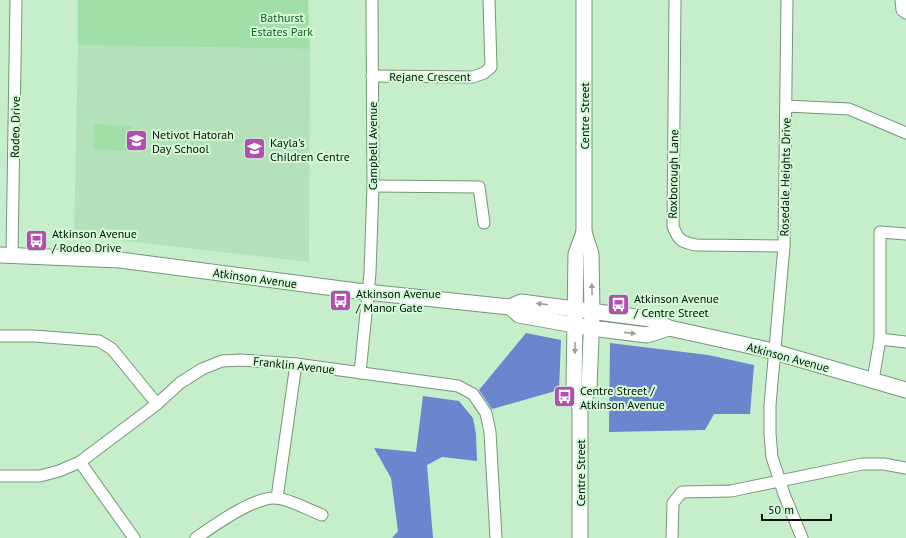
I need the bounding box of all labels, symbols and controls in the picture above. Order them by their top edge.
park label: Bathurst Estates Park [251,10,313,39]
street label: Rejane Crescent [389,69,471,84]
street label: Centre Street [577,82,592,150]
street label: Rodeo Drive [7,96,23,158]
street label: Campbell Avenue [365,102,380,190]
street label: Rosedale Heights Drive [776,117,794,237]
place label: Netivot Hatorah Day School [152,127,234,156]
school or university icon: Netivot Hatorah Day School [124,128,150,154]
street label: Roxborough Lane [665,129,681,219]
place label: Kayla's Children Centre [270,135,350,164]
school or university icon: Kayla's Children Centre [241,136,267,162]
place label: Atkinson Avenue / Rodeo Drive [51,226,137,255]
bus stop icon: Atkinson Avenue / Rodeo Drive [23,227,49,253]
street label: Atkinson Avenue [212,265,298,291]
one-way arrow [589,282,595,295]
place label: Atkinson Avenue / Manor Gate [355,286,441,315]
bus stop icon: Atkinson Avenue / Manor Gate [328,287,354,313]
place label: Atkinson Avenue / Centre Street [633,291,719,320]
bus stop icon: Atkinson Avenue / Centre Street [605,292,631,318]
one-way arrow [536,301,548,307]
one-way arrow [624,329,636,336]
street label: Atkinson Avenue [745,339,831,375]
one-way arrow [572,342,578,355]
street label: Franklin Avenue [252,353,336,377]
place label: Centre Street / Atkinson Avenue [580,383,665,412]
bus stop icon: Centre Street / Atkinson Avenue [551,384,577,410]
street label: Centre Street [573,439,588,507]
scale bar [762,496,831,522]
text: 50 m [768,502,794,517]

